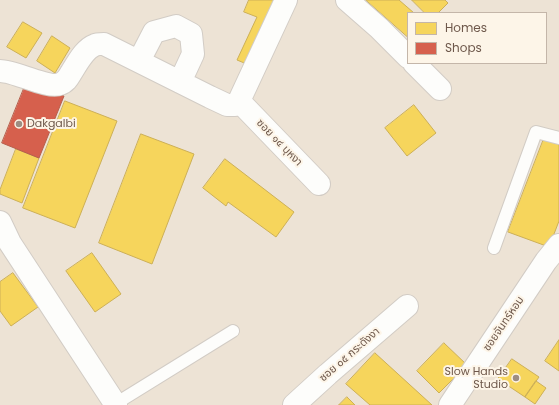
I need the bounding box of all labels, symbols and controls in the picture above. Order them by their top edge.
legend [407,12,547,64]
text: Homes [445,19,487,36]
text: Shops [445,39,482,56]
place label: Dakgalbi [27,117,76,131]
street label: ซอย ๑๔ บุหงา [253,117,305,169]
marker: Dakgalbi [14,119,24,129]
street label: ซอยจันทร์หอม [481,294,527,354]
street label: ซอย ๐๕ กระดังงา [317,325,383,385]
place label: Slow Hands Studio [445,365,508,391]
marker: Slow Hands Studio [511,373,521,383]

